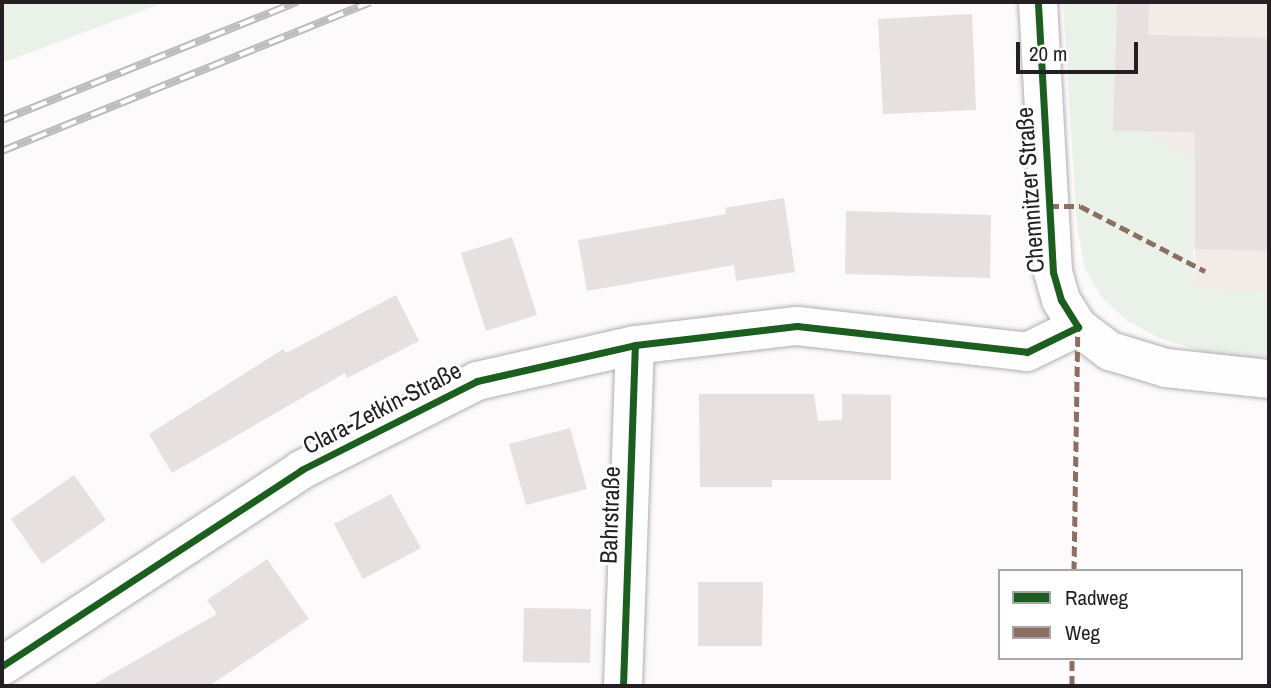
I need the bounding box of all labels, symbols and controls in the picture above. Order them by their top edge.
scale bar [1019,28,1142,72]
text: 20 m [1029,39,1067,68]
street label: Chemnitzer Straße [1010,106,1050,274]
street label: Clara-Zetkin-Straße [298,356,466,460]
street label: Bahrstraße [594,466,626,564]
legend [998,569,1243,660]
text: Radweg [1065,583,1128,612]
text: Weg [1065,618,1100,647]

